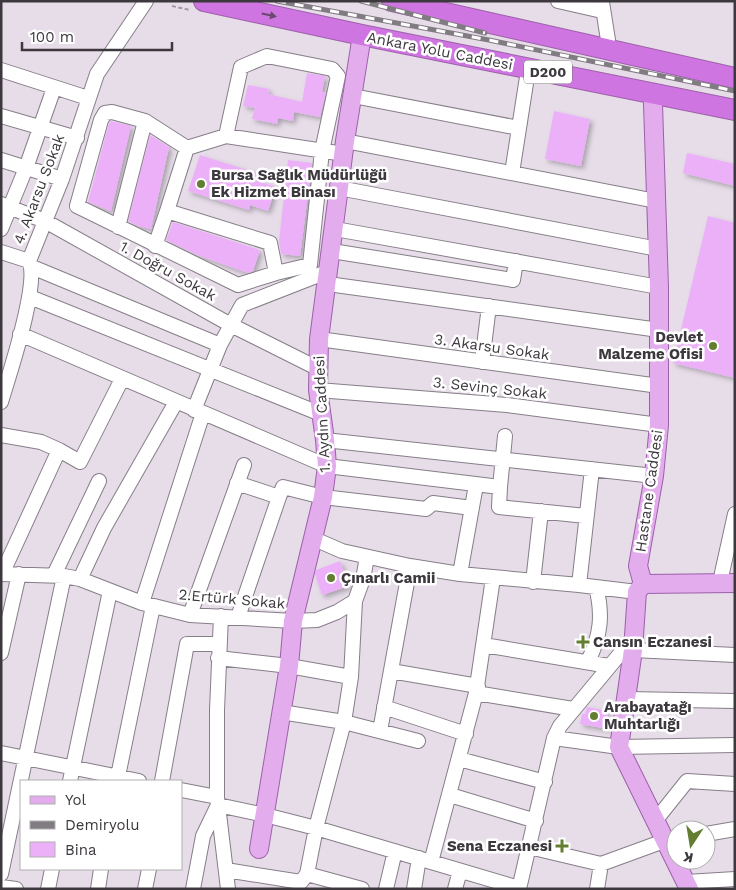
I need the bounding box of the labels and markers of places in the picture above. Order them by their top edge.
place label: Bursa Sağlık Müdürlüğü Ek Hizmet Binası [211,166,387,201]
marker: Bursa Sağlık Müdürlüğü Ek Hizmet Binası [195,178,207,190]
place label: Devlet Malzeme Ofisi [598,328,703,363]
marker: Devlet Malzeme Ofisi [707,340,719,352]
place label: Çınarlı Camii [341,569,435,587]
marker: Çınarlı Camii [325,572,337,584]
place label: Cansın Eczanesi [593,633,712,651]
marker: Cansın Eczanesi [577,636,589,648]
place label: Arabayatağı Muhtarlığı [604,698,692,733]
marker: Arabayatağı Muhtarlığı [588,710,600,722]
place label: Sena Eczanesi [447,837,552,855]
marker: Sena Eczanesi [556,840,568,852]

